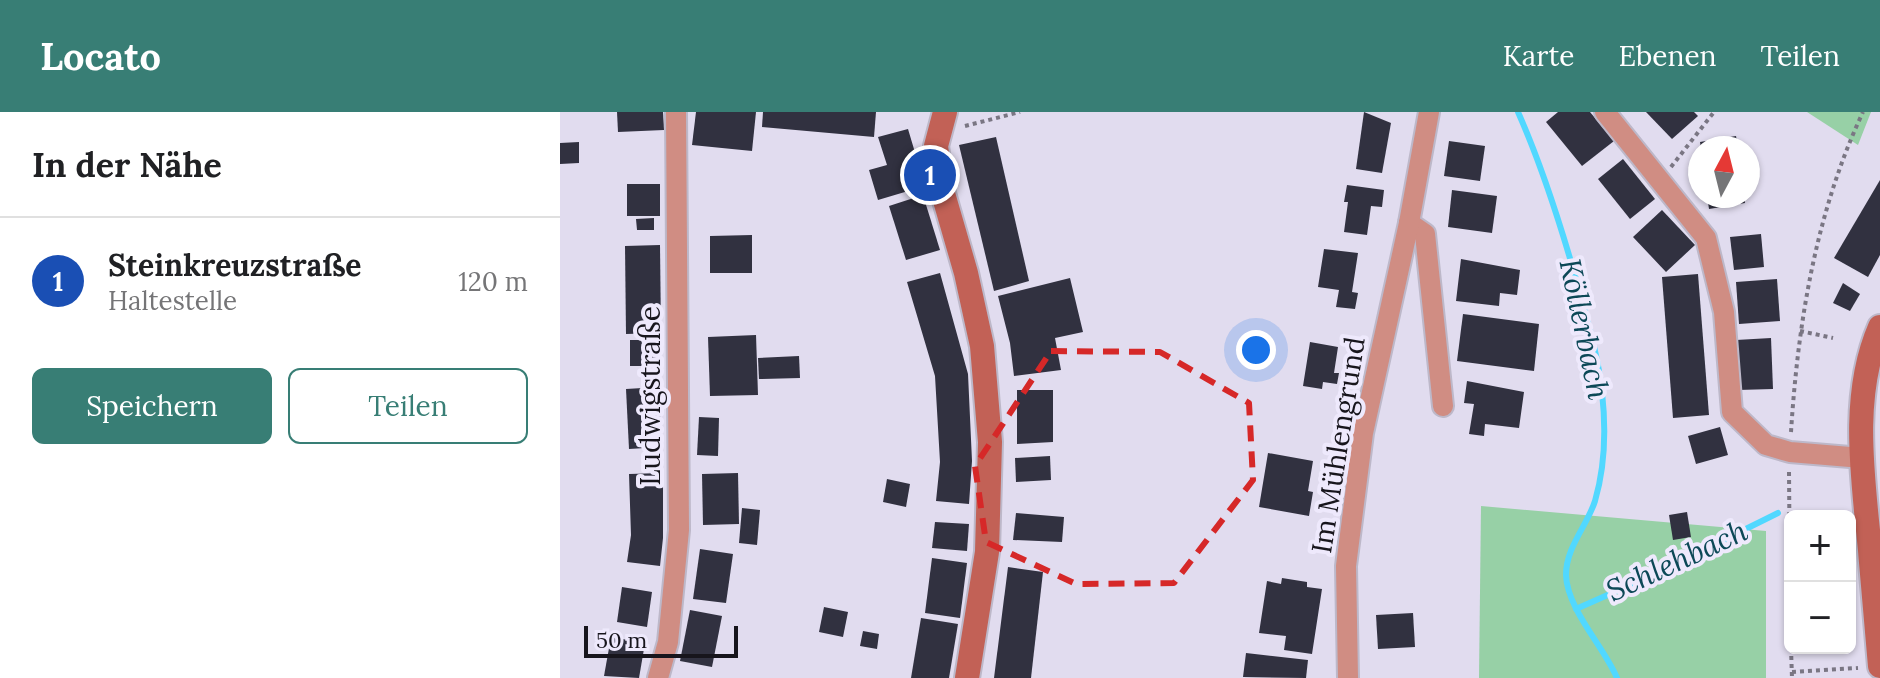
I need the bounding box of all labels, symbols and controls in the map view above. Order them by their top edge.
text: Locato [40,32,161,80]
text: Karte [1503,38,1575,74]
text: Ebenen [1619,38,1717,74]
text: Teilen [1761,38,1840,74]
north arrow [1688,136,1760,208]
text: In der Nähe [32,143,222,186]
pin: 1 [904,145,956,205]
text: Steinkreuzstraße [108,246,361,284]
water label: Köllerbach [1552,255,1618,403]
text: 1 [53,265,63,298]
text: 120 m [458,265,528,298]
text: Haltestelle [108,284,237,317]
street label: Ludwigstraße [632,306,668,486]
your location [1236,330,1276,370]
street label: Im Mühlengrund [1303,334,1373,556]
button: Speichern [32,368,272,444]
button: Teilen [288,368,528,444]
map controls [1784,510,1856,654]
button: + [1784,510,1856,582]
water label: Schlehbach [1600,511,1753,609]
button: − [1784,582,1856,654]
scale bar [584,622,738,658]
text: 50 m [596,626,647,654]

